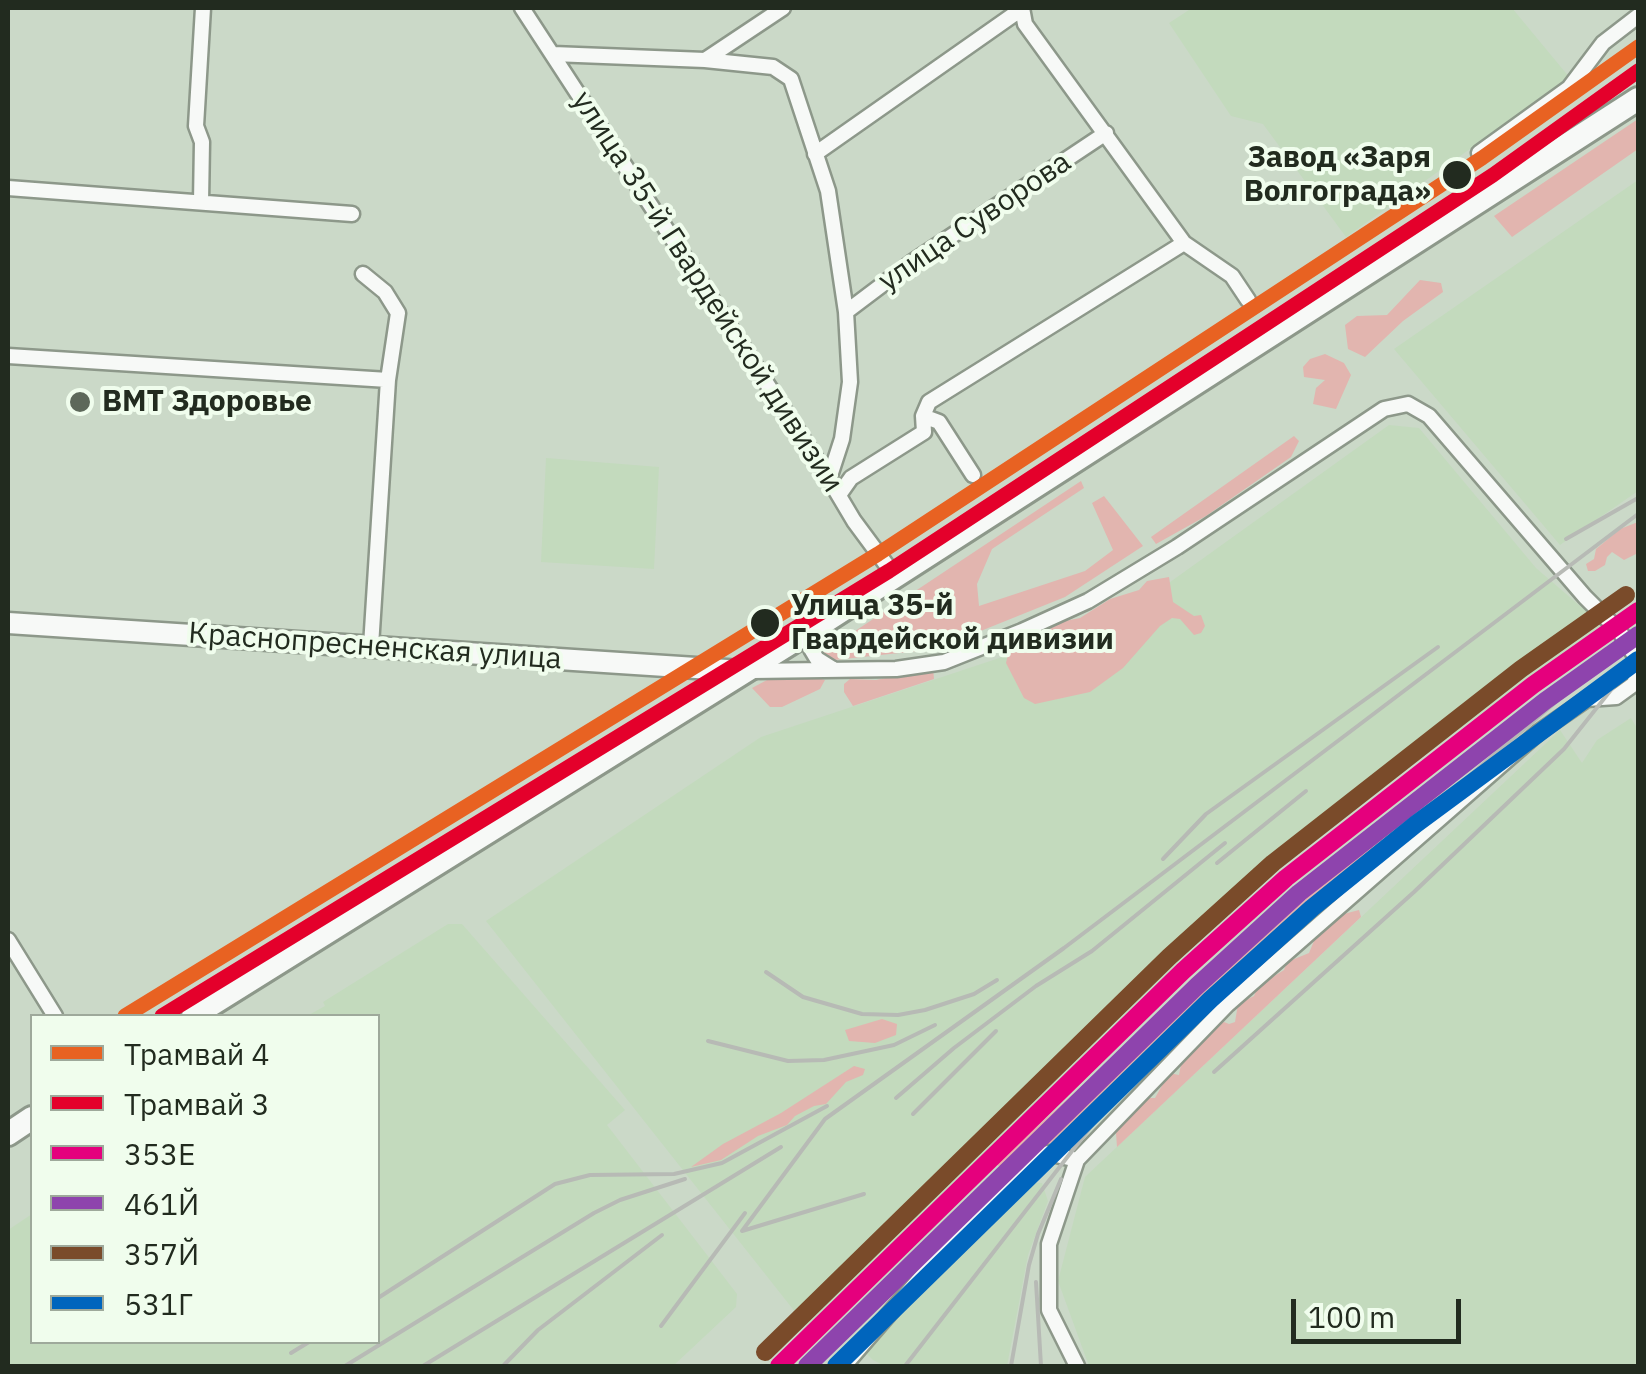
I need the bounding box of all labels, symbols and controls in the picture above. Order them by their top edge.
street label: улица 35-й Гвардейской дивизии [564,85,850,499]
place label: Завод «Заря Волгограда» [1244,140,1431,210]
street label: улица Суворова [872,144,1078,300]
marker: Завод «Заря Волгограда» [1440,158,1474,192]
place label: ВМТ Здоровье [102,384,312,420]
marker: ВМТ Здоровье [67,389,93,415]
place label: Улица 35-й Гвардейской дивизии [791,588,1114,658]
marker: Улица 35-й Гвардейской дивизии [748,606,782,640]
street label: Краснопресненская улица [187,616,563,678]
legend [30,1014,380,1344]
text: Трамвай 4 [124,1034,269,1073]
text: Трамвай 3 [124,1084,269,1123]
text: 353Е [124,1134,196,1173]
text: 461Й [124,1184,199,1223]
text: 357Й [124,1234,199,1273]
scale bar [1296,1279,1466,1341]
text: 531Г [124,1284,193,1323]
text: 100 m [1308,1297,1395,1336]

